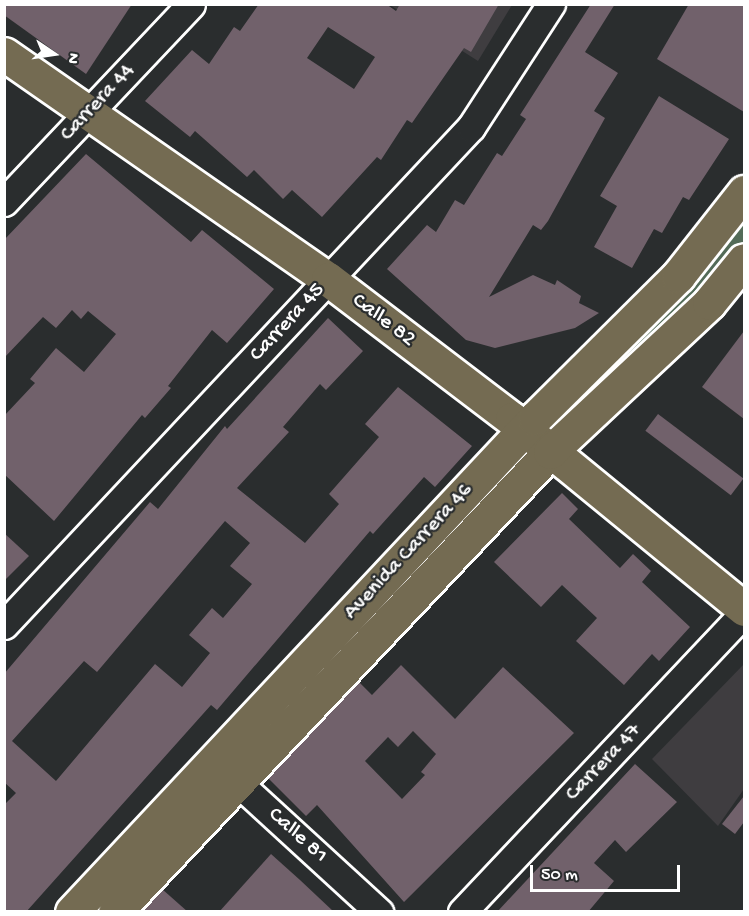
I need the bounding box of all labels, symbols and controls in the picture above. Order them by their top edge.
north arrow [24,24,84,84]
text: N [62,51,82,65]
street label: Carrera 44 [55,58,141,148]
street label: Carrera 45 [245,278,331,368]
street label: Calle 82 [346,288,420,354]
street label: Avenida Carrera 46 [339,478,479,626]
street label: Carrera 47 [560,719,648,807]
street label: Calle 81 [262,802,332,870]
scale bar [533,853,683,891]
text: 50 m [541,865,578,886]

